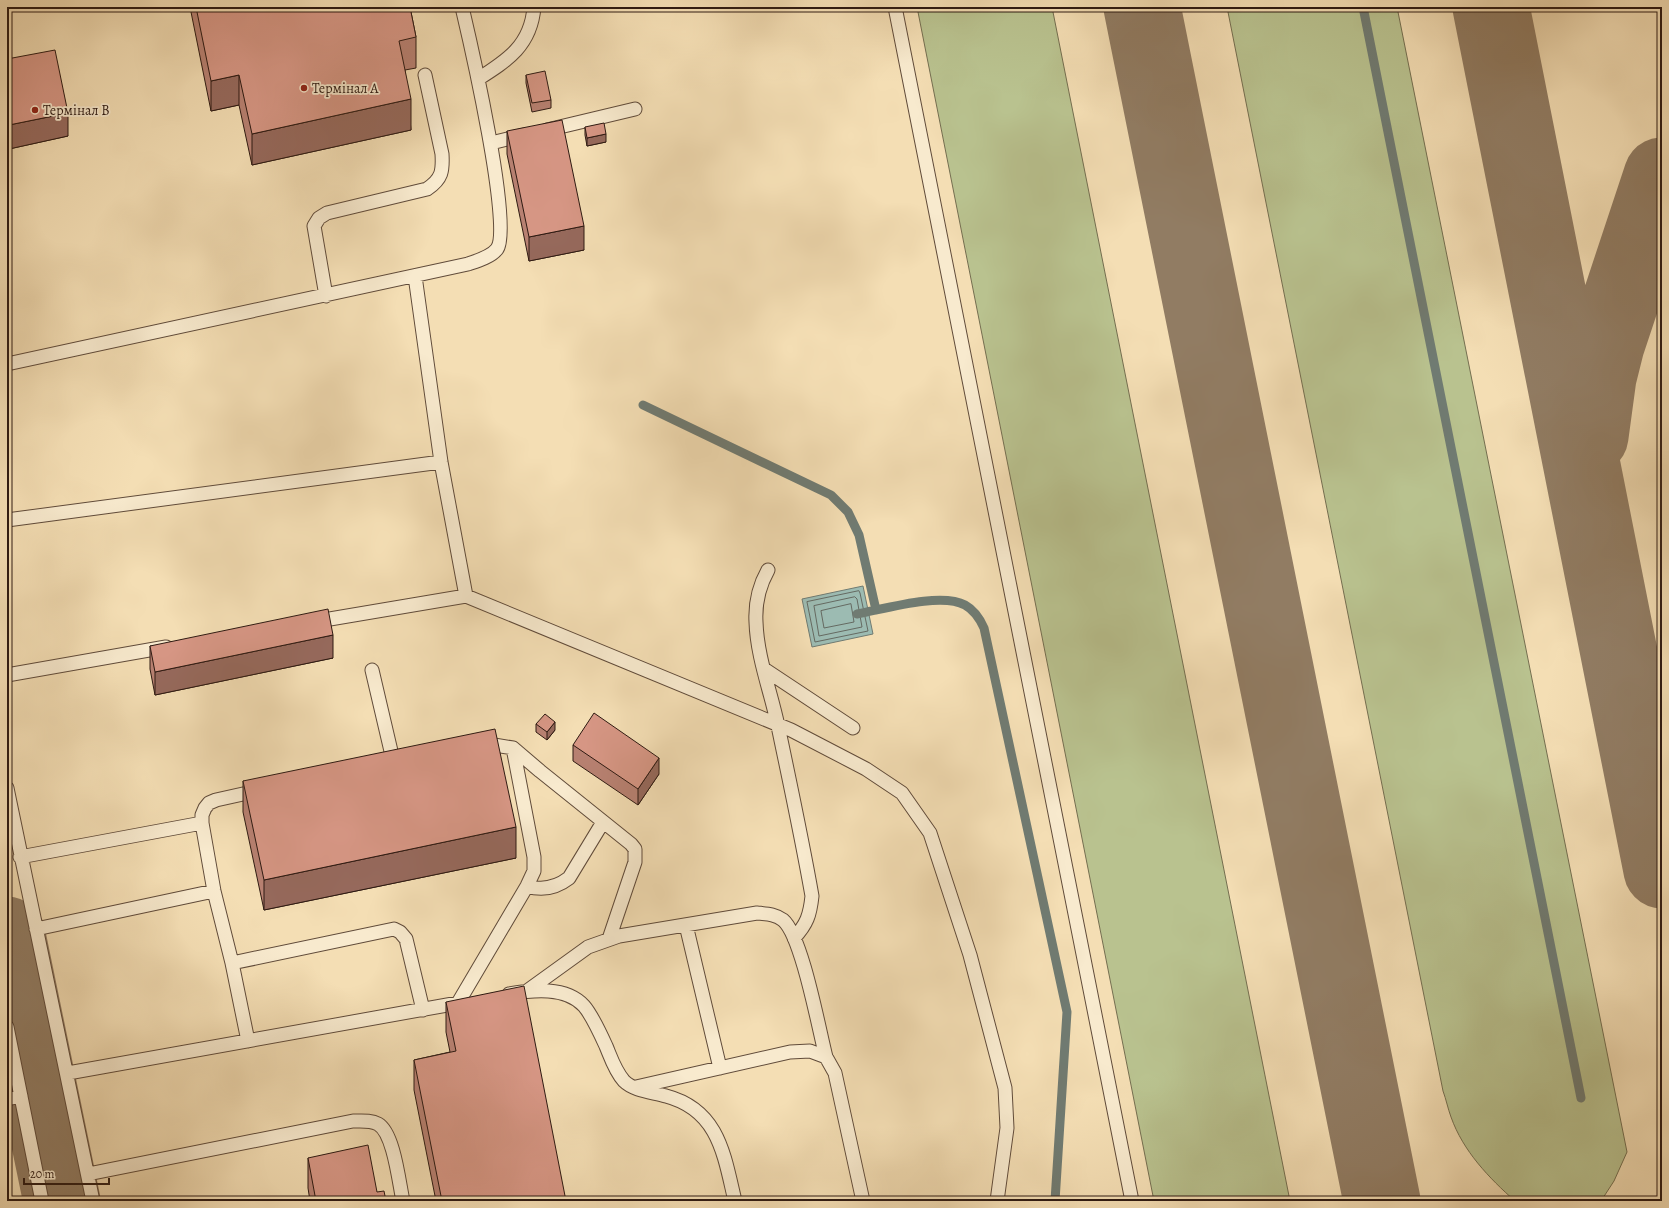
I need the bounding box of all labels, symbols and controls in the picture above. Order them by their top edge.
place label: Термінал A [312,79,379,98]
marker: Термінал A [299,83,309,93]
place label: Термінал B [43,101,110,120]
marker: Термінал B [30,105,40,115]
scale bar [24,1160,109,1186]
text: 20 m [30,1166,54,1182]

